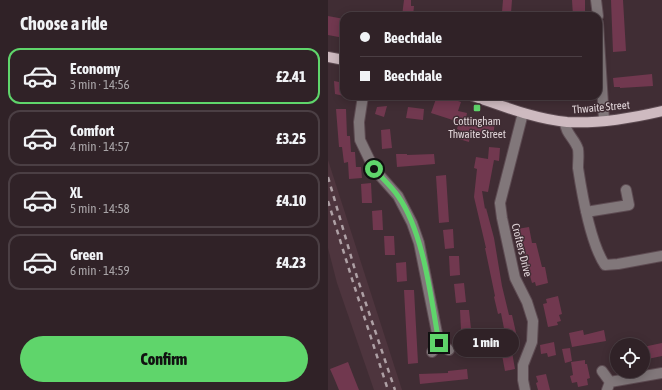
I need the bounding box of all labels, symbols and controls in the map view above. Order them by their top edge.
text: Choose a ride [20,13,108,34]
text: Beechdale [384,29,442,46]
icon: car [22,58,58,94]
text: Economy [70,60,120,77]
text: Beechdale [384,67,442,84]
text: £2.41 [276,68,306,85]
text: 3 min · 14:56 [70,77,130,92]
street label: Thwaite Street [572,99,630,115]
marker: Cottingham Thwaite Street [472,103,482,113]
place label: Cottingham Thwaite Street [448,115,506,140]
icon: car [22,120,58,156]
text: Comfort [70,122,114,139]
text: £3.25 [276,130,306,147]
text: 4 min · 14:57 [70,139,130,154]
route start [365,160,383,178]
icon: car [22,182,58,218]
text: XL [70,184,83,201]
text: £4.10 [276,192,306,209]
text: 5 min · 14:58 [70,201,130,216]
street label: Crofters Drive [510,222,534,278]
icon: car [22,244,58,280]
text: Green [70,246,103,263]
text: £4.23 [276,254,306,271]
text: 6 min · 14:59 [70,263,130,278]
callout: 1 min [453,329,519,357]
route end [430,334,448,352]
text: 1 min [473,335,499,350]
button: Confirm [20,336,308,382]
map controls [610,338,650,378]
button: locate [610,338,650,378]

